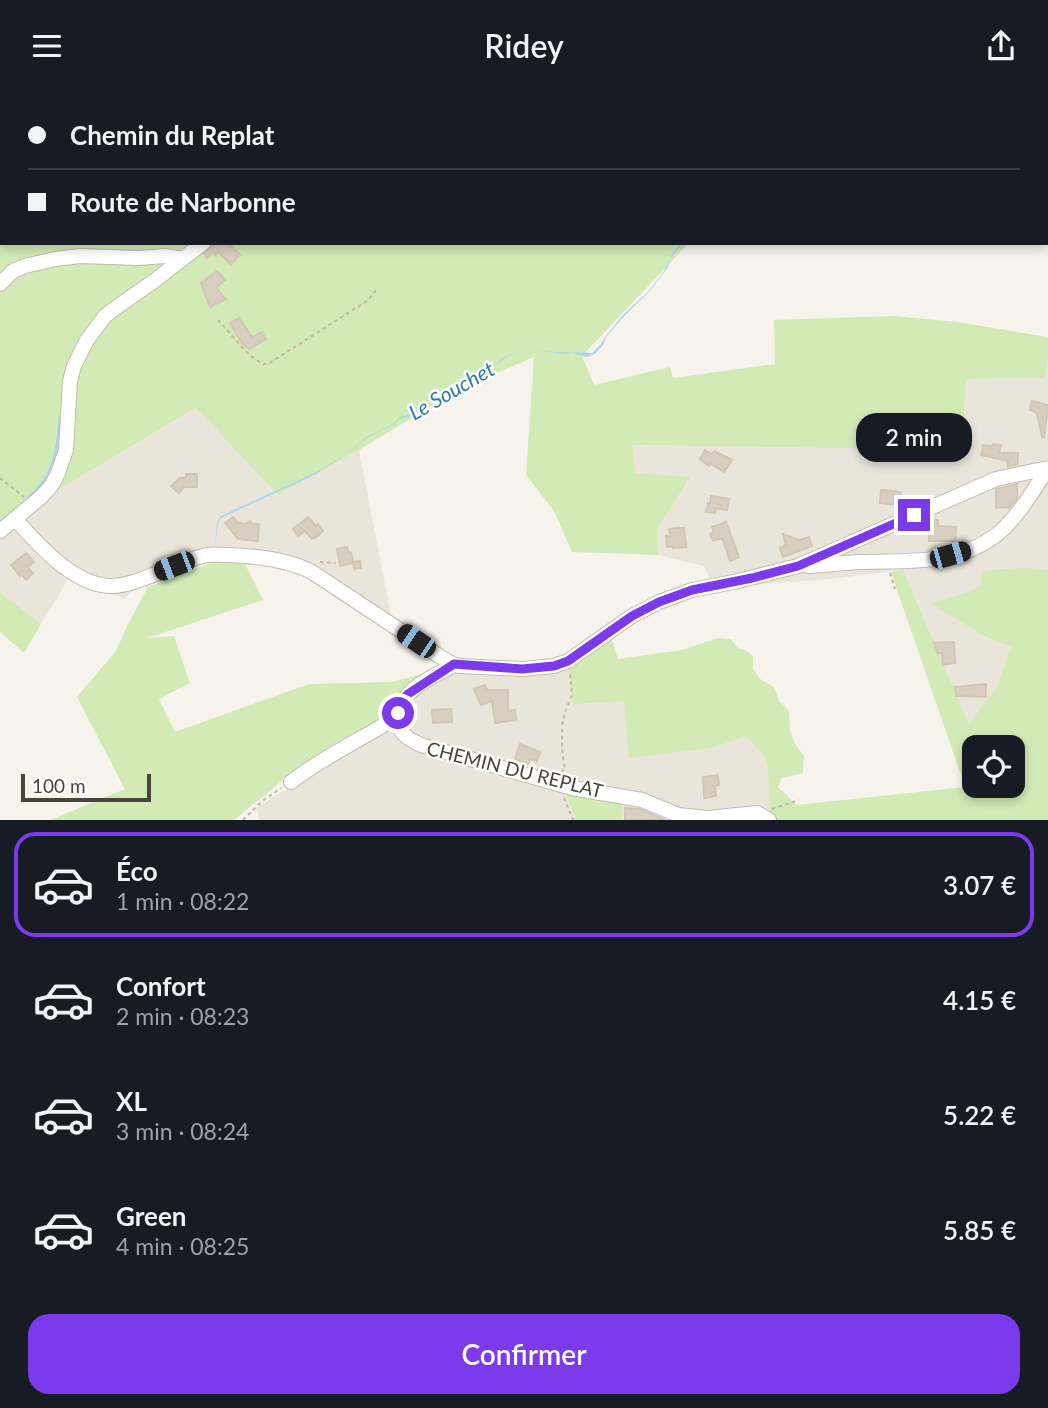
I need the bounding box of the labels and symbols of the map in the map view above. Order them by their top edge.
water label: Le Souchet [404,355,499,425]
callout: 2 min [856,413,972,463]
route end [898,499,930,531]
car [927,539,974,571]
car [151,549,198,583]
car [393,621,440,661]
route start [382,697,414,729]
street label: CHEMIN DU REPLAT [425,736,605,802]
scale bar [21,771,150,803]

